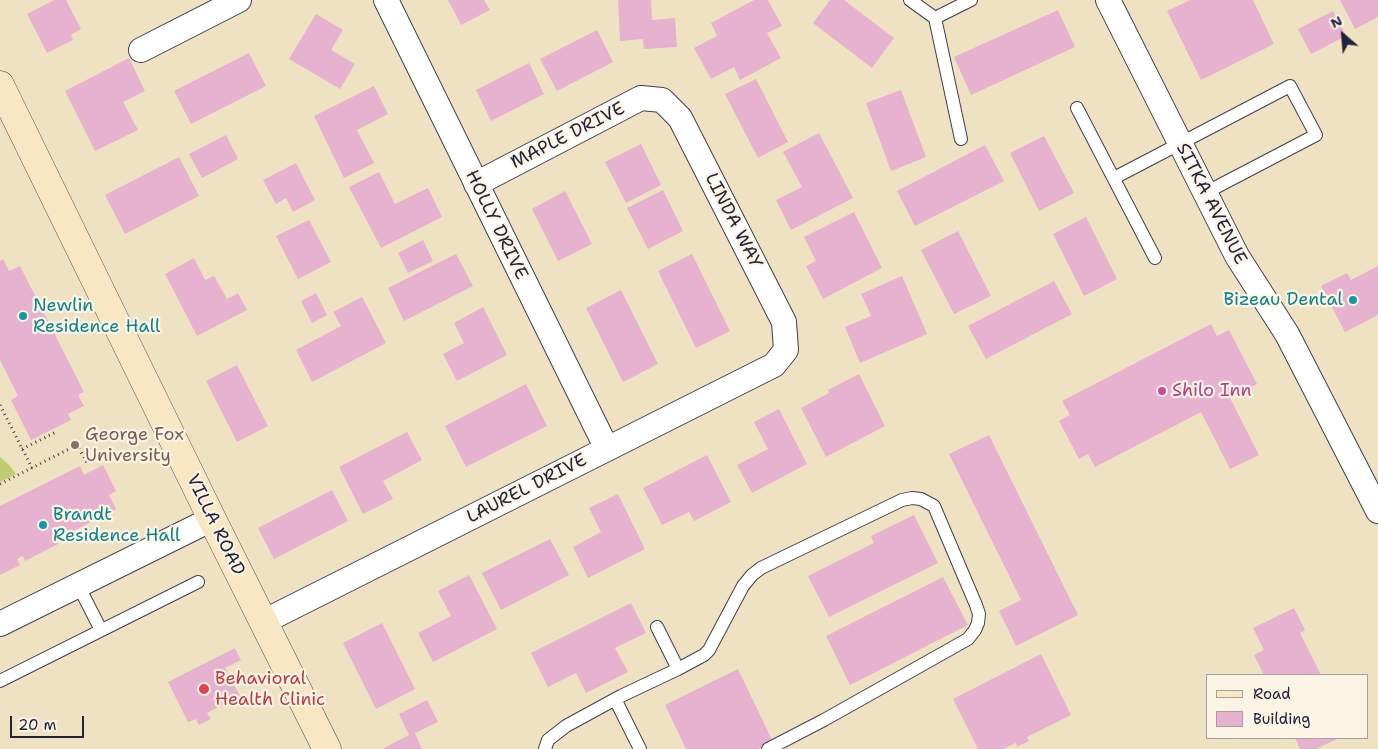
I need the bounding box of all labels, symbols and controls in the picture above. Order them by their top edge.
north arrow [1318,10,1368,60]
text: N [1327,11,1345,32]
street label: MAPLE DRIVE [507,98,629,174]
street label: SITKA AVENUE [1171,140,1251,268]
street label: HOLLY DRIVE [460,167,532,283]
street label: LINDA WAY [700,170,766,272]
place label: Bizeau Dental [1223,289,1343,311]
marker: Bizeau Dental [1347,294,1359,306]
place label: Newlin Residence Hall [33,295,160,338]
marker: Newlin Residence Hall [17,310,29,322]
place label: Shilo Inn [1172,380,1252,402]
marker: Shilo Inn [1156,385,1168,397]
place label: George Fox University [85,424,184,466]
marker: George Fox University [69,439,81,451]
street label: LAUREL DRIVE [463,450,591,528]
street label: VILLA ROAD [181,471,249,579]
place label: Brandt Residence Hall [53,504,180,546]
marker: Brandt Residence Hall [37,519,49,531]
place label: Behavioral Health Clinic [215,668,325,711]
legend [1206,674,1368,739]
marker: Behavioral Health Clinic [197,682,211,696]
text: Road [1253,684,1291,704]
scale bar [12,706,86,738]
text: Building [1253,709,1310,729]
text: 20 m [18,715,57,735]

